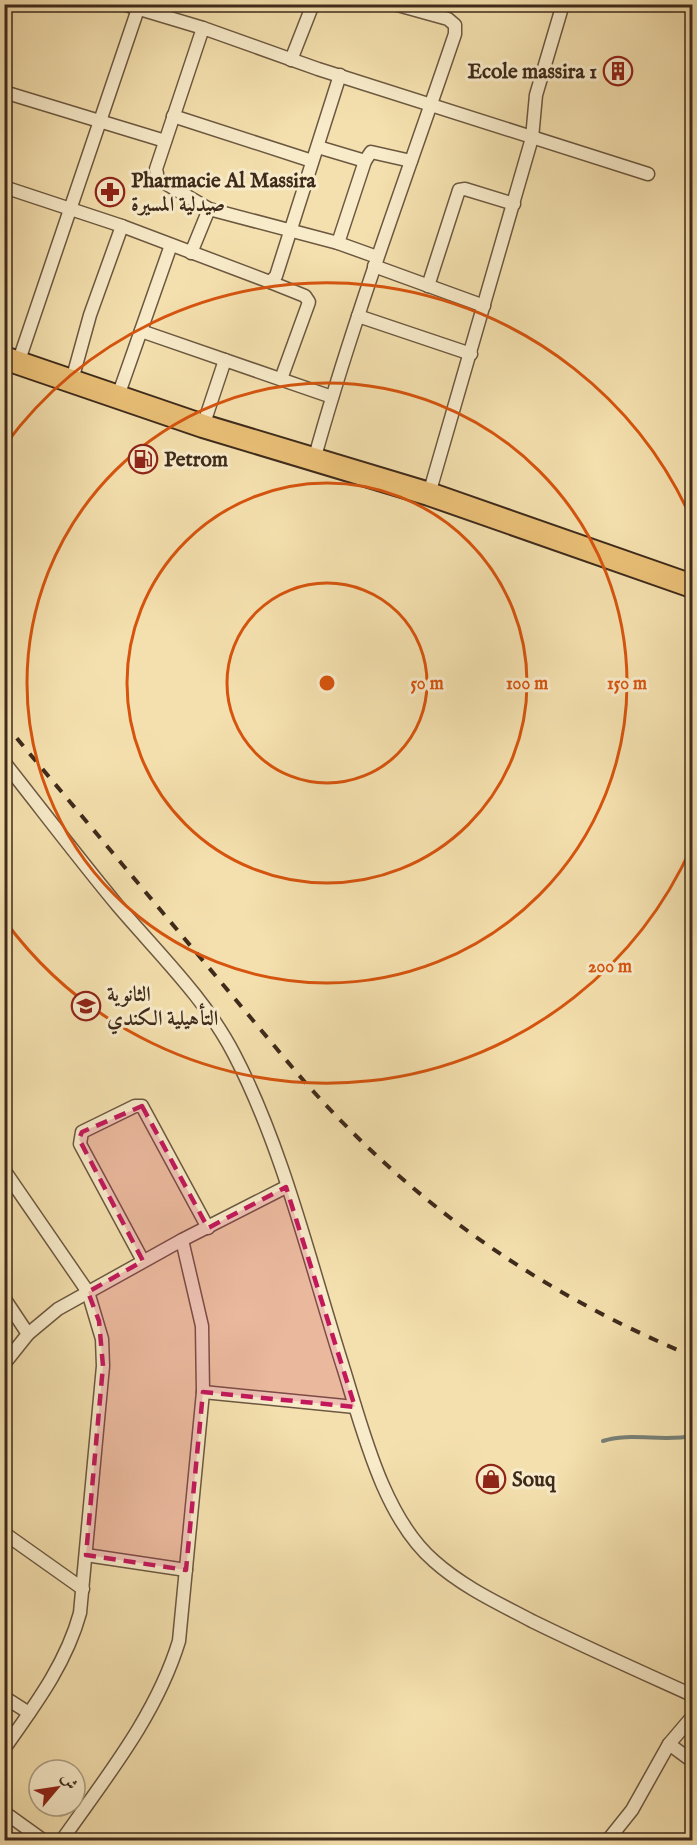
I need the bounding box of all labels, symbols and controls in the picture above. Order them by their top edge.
building icon: Ecole massira 1 [602,55,634,87]
place label: Ecole massira 1 [467,59,597,86]
place label: Pharmacie Al Massira صيدلية المسيرة [131,168,317,219]
pharmacy icon: Pharmacie Al Massira صيدلية المسيرة [94,176,126,208]
fuel station icon: Petrom [127,443,159,475]
place label: Petrom [164,447,229,474]
centre of rings [317,673,337,693]
text: 50 m [410,673,444,696]
text: 100 m [506,673,548,696]
text: 150 m [607,673,647,696]
text: 200 m [588,956,632,979]
place label: الثانوية التأهيلية الكندي [107,982,218,1035]
school or university icon: الثانوية التأهيلية الكندي [70,990,102,1022]
shop icon: Souq [475,1463,507,1495]
place label: Souq [512,1467,557,1494]
north arrow [27,1758,87,1818]
text: ش [56,1770,81,1793]

